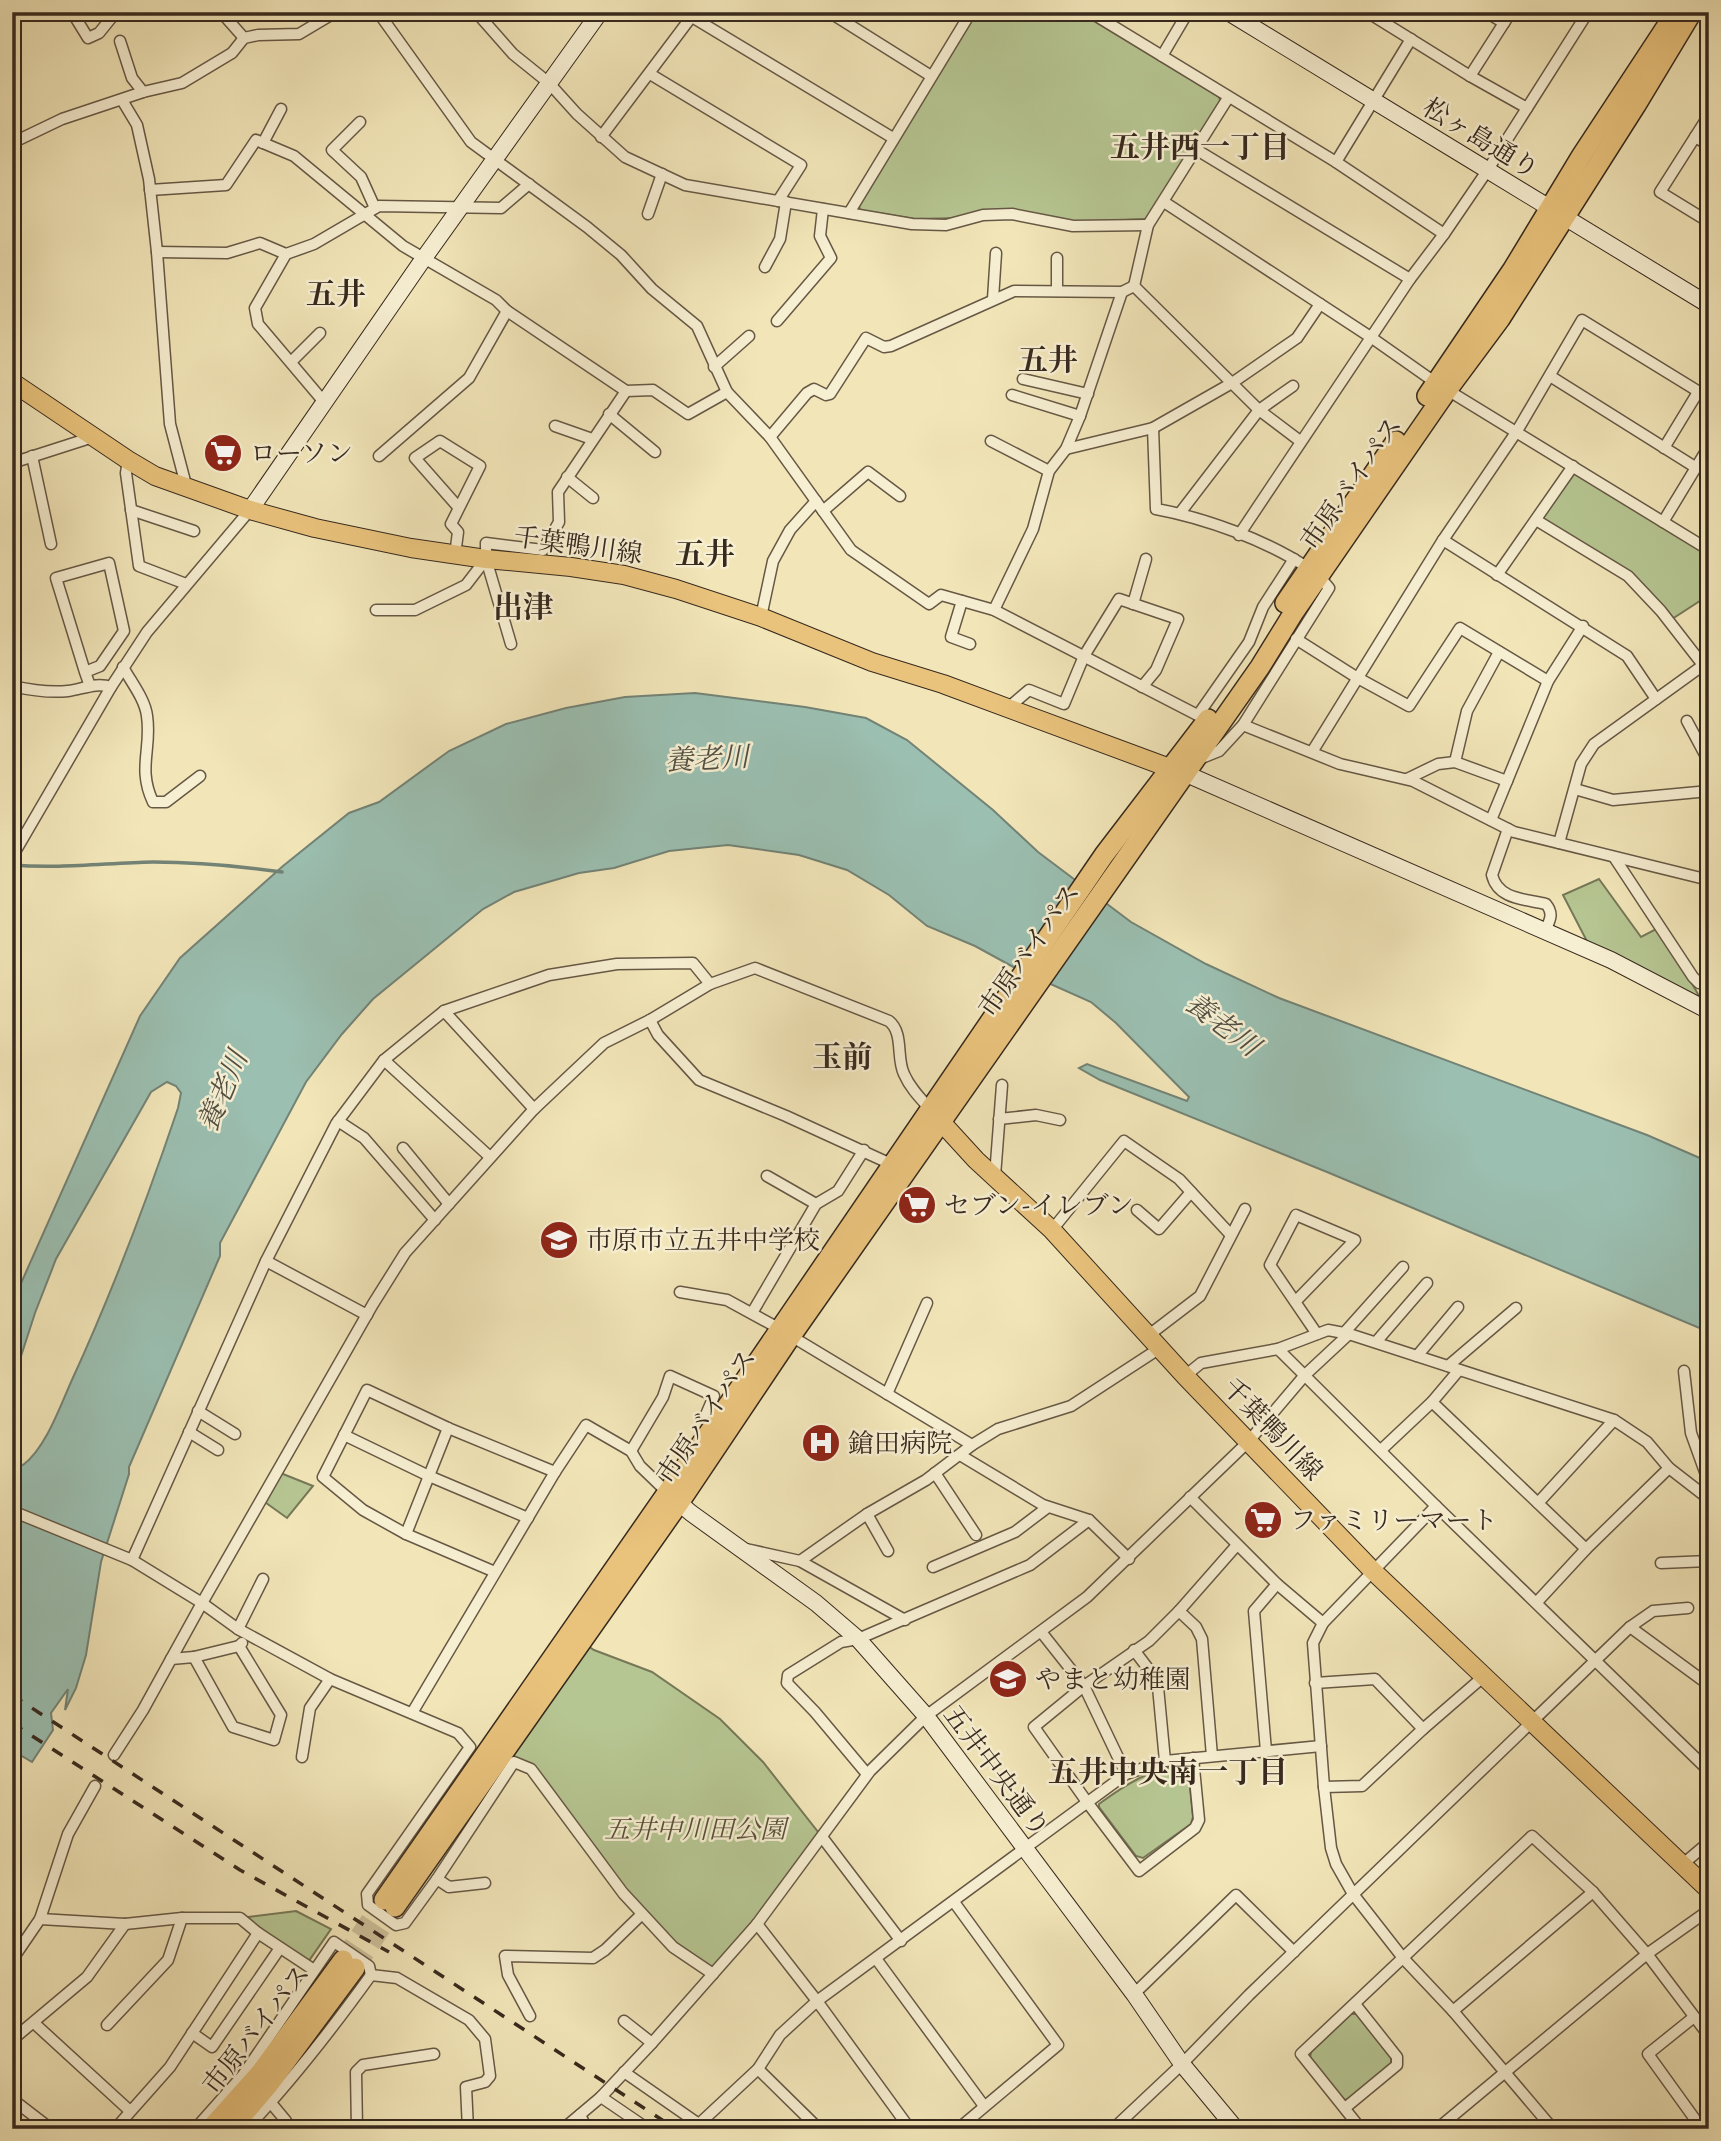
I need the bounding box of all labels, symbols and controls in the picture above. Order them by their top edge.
street label: 松ヶ島通り [1416,90,1545,187]
district label: 五井西一丁目 [1110,127,1290,167]
district label: 五井 [306,274,366,314]
district label: 五井 [1018,340,1078,380]
street label: 市原バイパス [1292,410,1410,557]
supermarket icon: ローソン [202,432,244,474]
place label: ローソン [250,436,353,471]
street label: 千葉鴨川線 [511,519,645,572]
district label: 五井 [675,534,735,574]
district label: 出津 [493,587,553,627]
water label: 養老川 [664,738,753,780]
street label: 市原バイパス [970,877,1088,1024]
water label: 養老川 [1177,984,1270,1067]
district label: 玉前 [812,1037,872,1077]
water label: 養老川 [189,1043,258,1137]
supermarket icon: セブン-イレブン [896,1184,938,1226]
place label: セブン-イレブン [944,1188,1134,1223]
school or university icon: 市原市立五井中学校 [538,1219,580,1261]
place label: 市原市立五井中学校 [586,1223,820,1258]
street label: 市原バイパス [648,1342,764,1491]
street label: 千葉鴨川線 [1215,1370,1330,1488]
hospital icon: 鎗田病院 [800,1422,842,1464]
place label: 鎗田病院 [848,1426,952,1461]
supermarket icon: ファミリーマート [1242,1499,1284,1541]
place label: ファミリーマート [1290,1503,1497,1538]
school or university icon: やまと幼稚園 [987,1658,1029,1700]
place label: やまと幼稚園 [1035,1662,1191,1697]
street label: 五井中央通り [936,1698,1058,1844]
district label: 五井中央南一丁目 [1048,1752,1288,1792]
park label: 五井中川田公園 [604,1812,790,1847]
street label: 市原バイパス [195,1957,318,2101]

